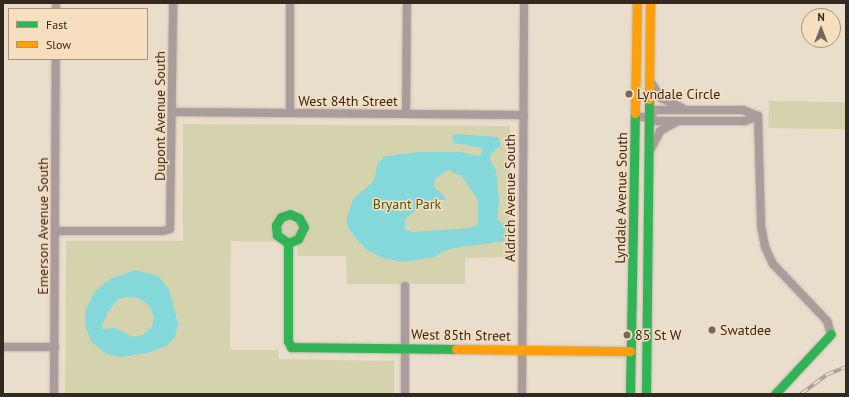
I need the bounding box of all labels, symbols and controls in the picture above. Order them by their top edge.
legend [8,8,148,60]
north arrow [801,8,841,48]
text: N [817,10,825,24]
text: Fast [46,17,67,32]
text: Slow [46,37,71,52]
street label: Dupont Avenue South [152,51,168,181]
place label: Lyndale Circle [637,86,720,102]
marker: Lyndale Circle [624,89,634,99]
street label: West 84th Street [298,93,398,109]
street label: Lyndale Avenue South [611,132,631,264]
street label: Aldrich Avenue South [502,134,518,262]
street label: Emerson Avenue South [35,157,51,295]
park label: Bryant Park [373,196,441,212]
place label: Swatdee [720,322,771,338]
marker: Swatdee [707,325,717,335]
street label: West 85th Street [411,326,511,344]
place label: 85 St W [635,327,682,343]
marker: 85 St W [622,330,632,340]

